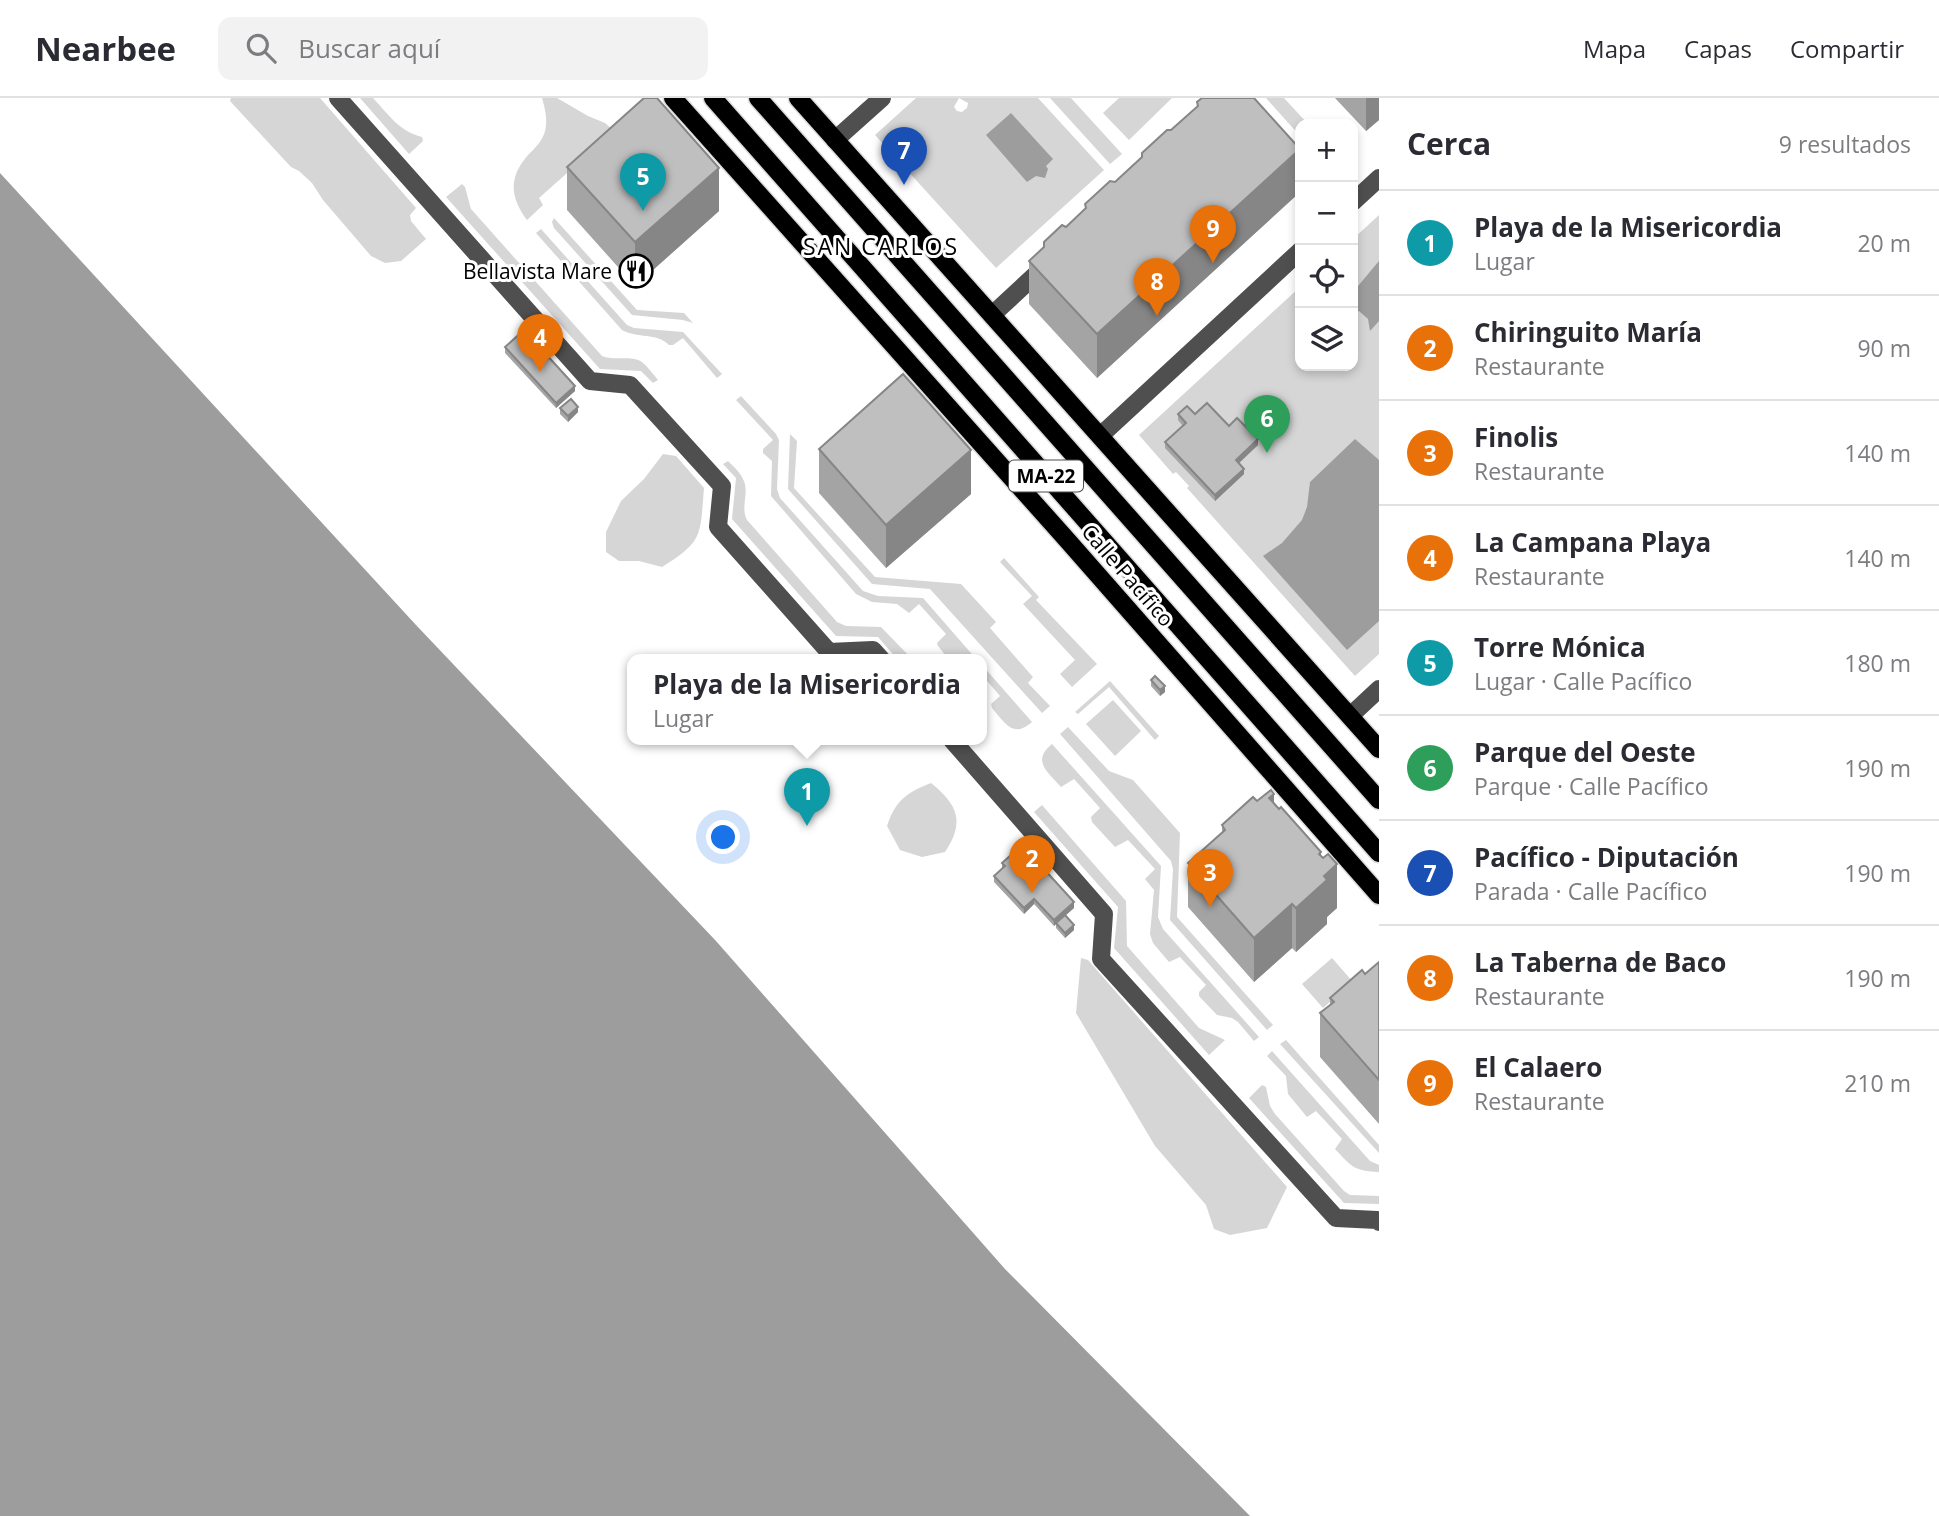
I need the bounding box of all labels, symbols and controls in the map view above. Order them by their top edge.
search box [218,17,708,80]
text: Nearbee [35,26,176,71]
icon: search [242,29,280,67]
text: Buscar aquí [298,30,440,66]
text: Mapa [1583,32,1646,65]
text: Capas [1684,32,1752,65]
text: Compartir [1790,32,1904,65]
map controls [1295,119,1358,371]
button: + [1295,119,1358,182]
text: Cerca [1407,123,1491,164]
pin: 7 [881,127,927,185]
text: 9 resultados [1779,128,1911,160]
pin: 5 [620,153,666,211]
button: − [1295,182,1358,245]
pin: 9 [1190,205,1236,263]
text: Playa de la Misericordia [1474,209,1782,245]
text: 1 [1423,227,1437,259]
text: 20 m [1857,227,1911,259]
district label: SAN CARLOS [803,230,959,262]
button: locate [1295,245,1358,308]
text: Lugar [1474,245,1535,277]
restaurant icon: Bellavista Mare [617,252,655,290]
place label: Bellavista Mare [463,257,612,285]
pin: 8 [1134,258,1180,316]
button: layers [1295,308,1358,371]
pin: 4 [517,314,563,372]
text: Chiringuito María [1474,314,1702,350]
text: 2 [1423,332,1437,364]
text: 90 m [1857,332,1911,364]
text: Restaurante [1474,350,1605,382]
pin: 6 [1244,395,1290,453]
text: Finolis [1474,419,1558,455]
text: 3 [1423,437,1437,469]
text: 140 m [1844,437,1911,469]
text: Restaurante [1474,455,1605,487]
road number: MA-22 [1009,460,1083,492]
street label: Calle Pacífico [1076,518,1180,632]
text: La Campana Playa [1474,524,1711,560]
text: 4 [1423,542,1437,574]
text: 140 m [1844,542,1911,574]
text: Restaurante [1474,560,1605,592]
text: Torre Mónica [1474,629,1646,665]
text: 5 [1423,647,1437,679]
text: 180 m [1844,647,1911,679]
popup [627,654,987,745]
text: Lugar · Calle Pacífico [1474,665,1692,697]
text: Playa de la Misericordia [653,666,961,702]
text: Lugar [653,702,714,734]
text: Parque del Oeste [1474,734,1696,770]
text: 6 [1423,752,1437,784]
text: 190 m [1844,752,1911,784]
pin: 1 [784,768,830,826]
text: Parque · Calle Pacífico [1474,770,1709,802]
your location [706,820,740,854]
pin: 2 [1009,835,1055,893]
text: Pacífico - Diputación [1474,839,1739,875]
pin: 3 [1187,849,1233,907]
text: 7 [1423,857,1437,889]
text: 190 m [1844,857,1911,889]
text: Parada · Calle Pacífico [1474,875,1707,907]
text: La Taberna de Baco [1474,944,1726,980]
text: 8 [1423,962,1437,994]
text: 190 m [1844,962,1911,994]
text: Restaurante [1474,980,1605,1012]
text: El Calaero [1474,1049,1602,1085]
text: 9 [1423,1067,1437,1099]
text: 210 m [1844,1067,1911,1099]
text: Restaurante [1474,1085,1605,1117]

